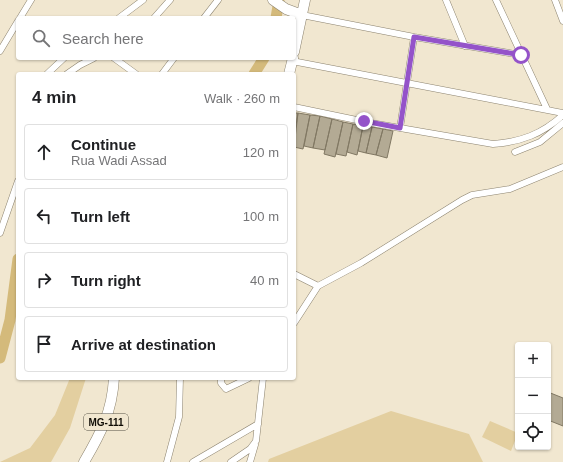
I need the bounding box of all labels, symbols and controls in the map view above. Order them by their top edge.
search box [16,16,296,60]
icon: search [30,27,52,49]
text: Search here [62,30,144,47]
route start [512,46,530,64]
text: 4 min [32,88,76,107]
text: Walk · 260 m [204,91,280,106]
route end [355,112,373,130]
text: Continue [71,136,136,153]
icon: ahead [33,141,55,163]
text: 120 m [243,145,279,160]
text: Rua Wadi Assad [71,153,167,168]
icon: left [33,205,55,227]
text: Turn left [71,208,130,225]
text: 100 m [243,209,279,224]
icon: right [33,269,55,291]
text: Turn right [71,272,141,289]
text: 40 m [250,273,279,288]
icon: arrive [33,333,55,355]
text: Arrive at destination [71,336,216,353]
map controls [515,342,551,450]
button: + [515,342,551,378]
button: − [515,378,551,414]
road number: MG-111 [84,414,128,430]
button: locate [515,414,551,450]

